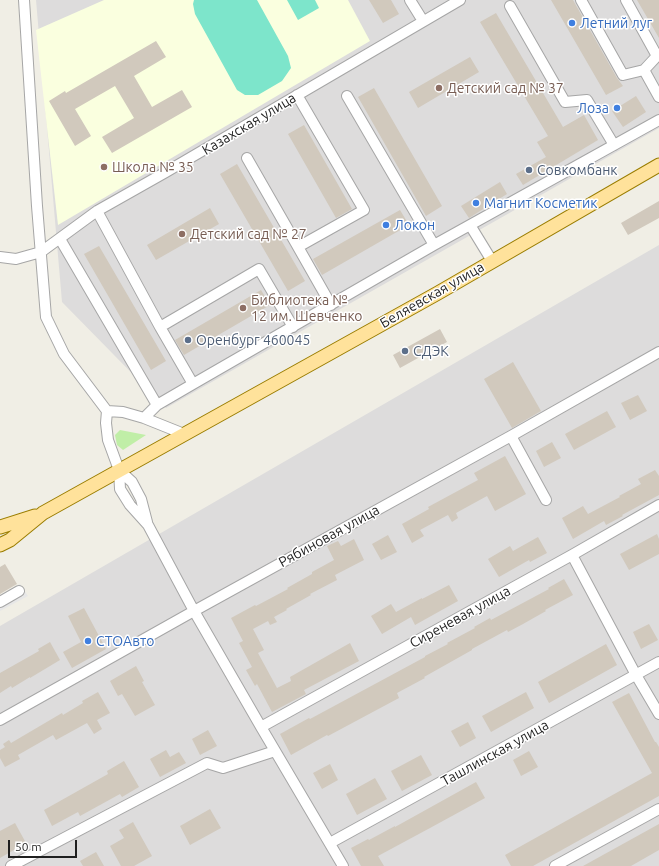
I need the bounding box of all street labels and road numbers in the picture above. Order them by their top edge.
street label: Казахская улица [199,89,299,159]
street label: Беляевская улица [377,258,487,332]
street label: Рябиновая улица [276,501,382,571]
street label: Сиреневая улица [407,582,513,652]
street label: Ташлинская улица [438,716,552,790]

